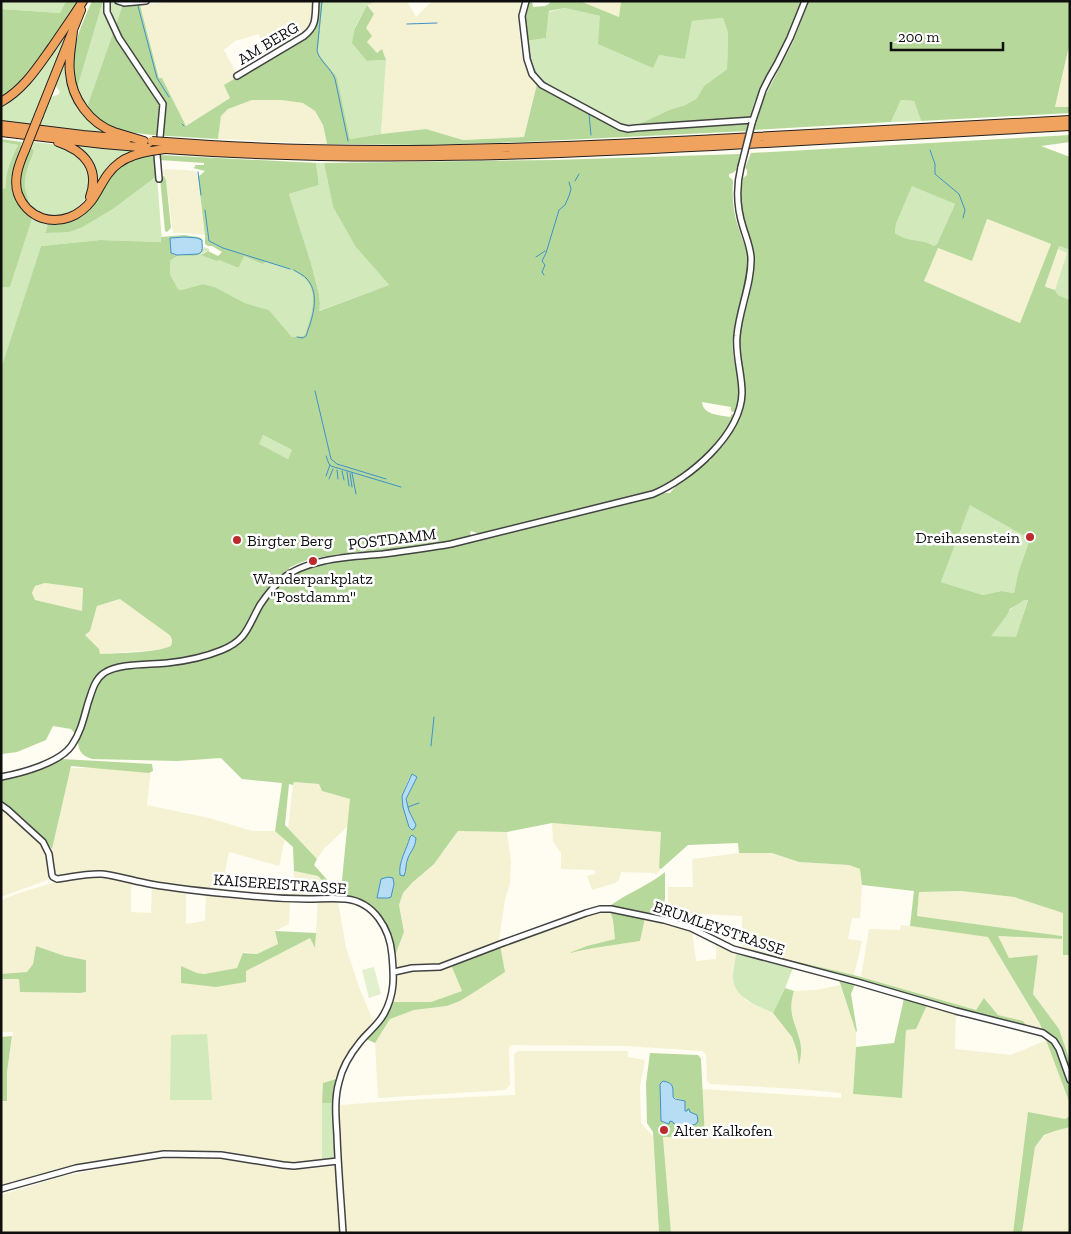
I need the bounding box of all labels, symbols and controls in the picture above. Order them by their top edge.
street label: AM BERG [234,17,302,69]
scale bar [891,20,1004,52]
text: 200 m [898,28,939,46]
street label: POSTDAMM [347,524,437,554]
place label: Dreihasenstein [916,528,1021,547]
place label: Birgter Berg [247,531,333,550]
marker: Dreihasenstein [1024,531,1036,543]
marker: Birgter Berg [231,534,243,546]
marker: Wanderparkplatz "Postdamm" [307,555,319,567]
place label: Wanderparkplatz "Postdamm" [253,569,373,606]
street label: KAISEREISTRASSE [213,870,347,898]
street label: BRUMLEYSTRASSE [651,897,787,959]
place label: Alter Kalkofen [674,1121,773,1140]
marker: Alter Kalkofen [658,1124,670,1136]

